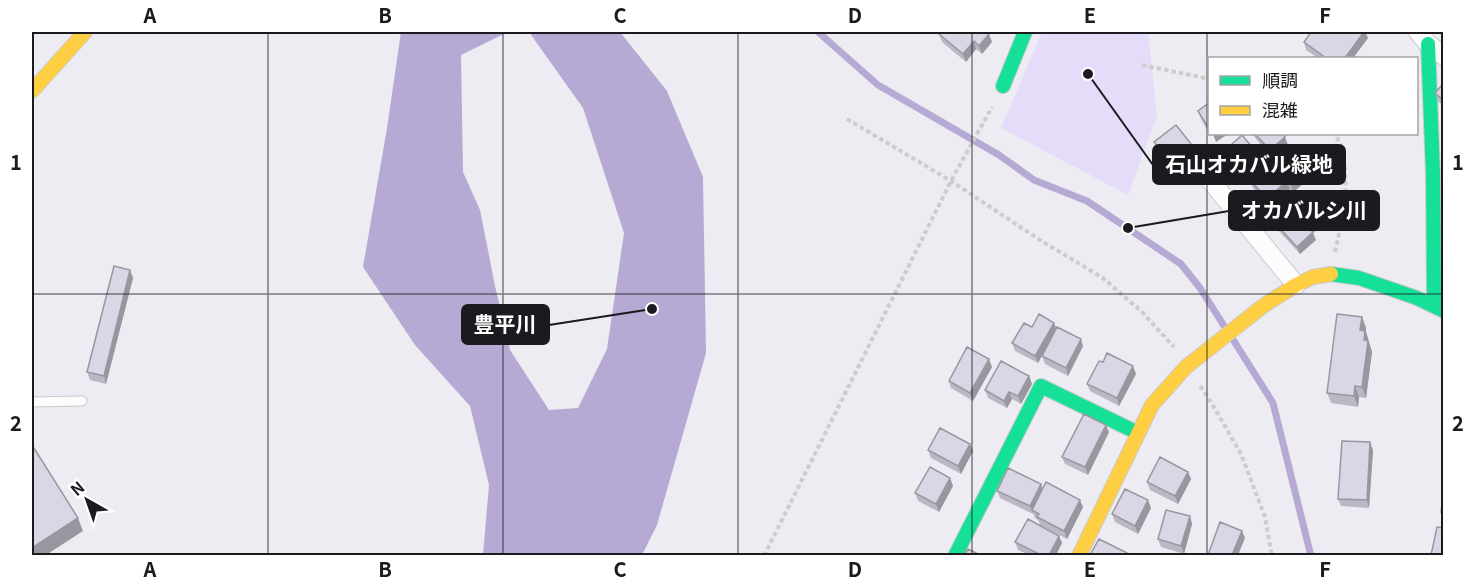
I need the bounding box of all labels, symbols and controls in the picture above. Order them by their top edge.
text: A [143,0,157,29]
text: B [378,0,392,29]
text: C [613,0,627,29]
text: D [848,0,862,29]
text: E [1084,0,1096,29]
text: F [1319,0,1331,29]
legend [1208,57,1418,135]
text: 順調 [1262,66,1298,92]
text: 混雑 [1262,96,1298,122]
callout: 石山オカバル緑地 [1153,145,1345,184]
text: 1 [10,147,22,176]
text: 1 [1452,147,1464,176]
text: 石山オカバル緑地 [1165,148,1333,178]
callout: オカバルシ川 [1229,191,1379,230]
text: オカバルシ川 [1241,194,1367,224]
callout: 豊平川 [462,305,549,344]
text: 豊平川 [474,308,537,338]
text: 2 [10,408,22,437]
text: 2 [1452,408,1464,437]
north arrow [57,470,117,530]
text: N [64,475,89,501]
text: A [143,554,157,583]
text: B [378,554,392,583]
text: C [613,554,627,583]
text: D [848,554,862,583]
text: E [1084,554,1096,583]
text: F [1319,554,1331,583]

